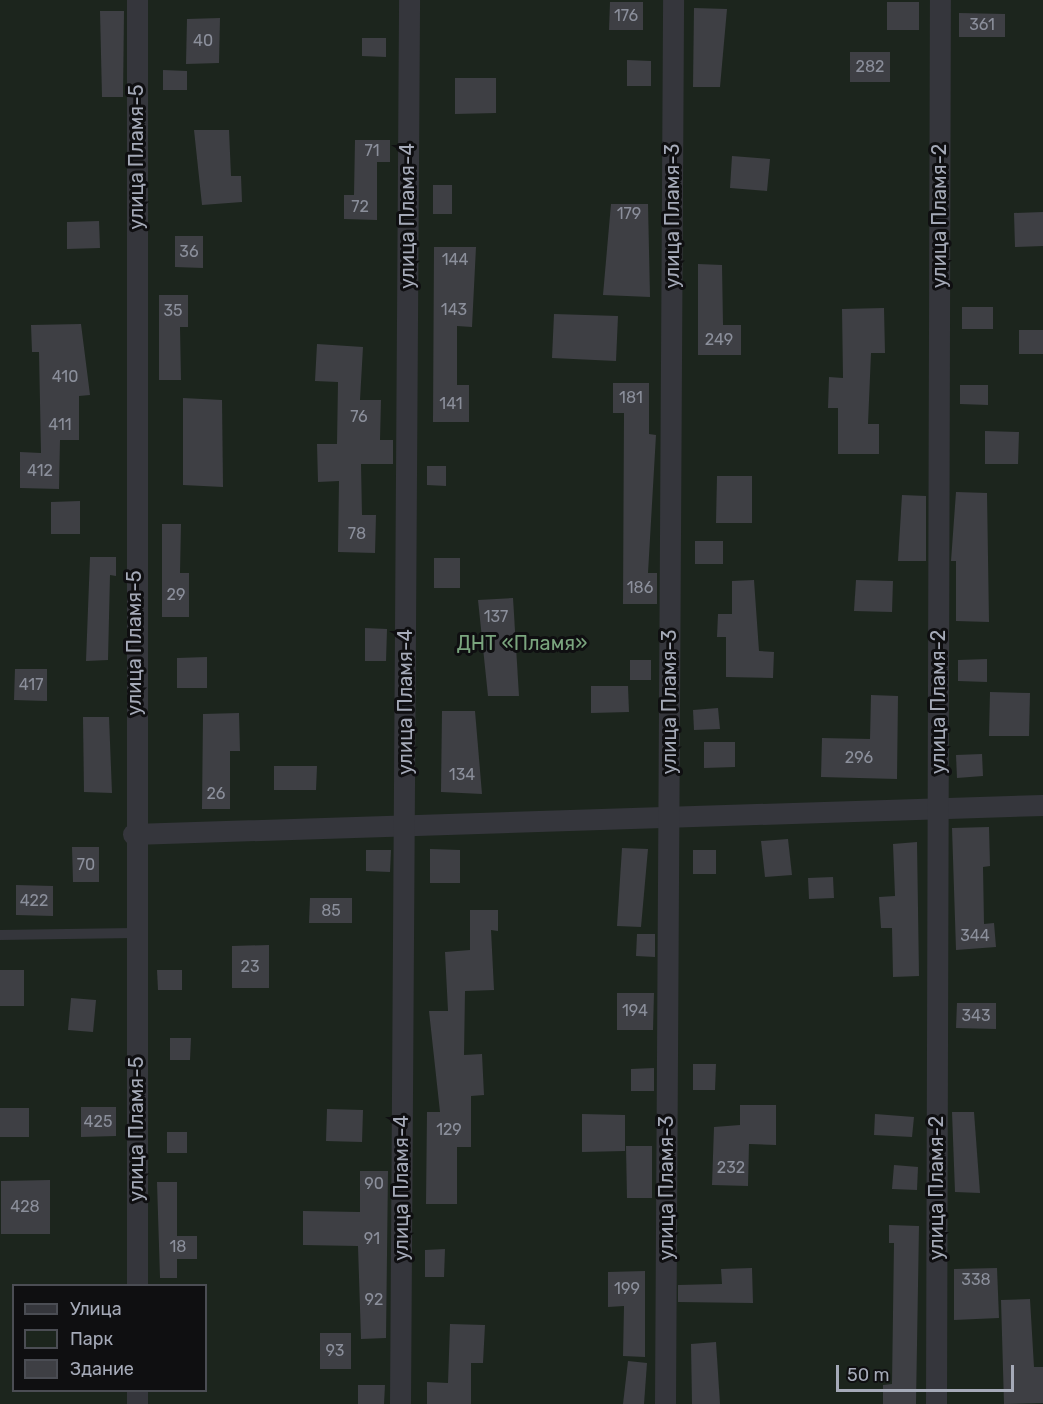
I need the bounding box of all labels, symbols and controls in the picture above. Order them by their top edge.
house number: 176 [614,6,638,26]
house number: 361 [969,15,995,35]
house number: 40 [193,31,213,51]
house number: 282 [856,57,884,77]
street label: улица Пламя-5 [124,84,148,230]
house number: 71 [364,141,380,161]
street label: улица Пламя-4 [395,143,419,289]
street label: улица Пламя-3 [660,143,684,289]
street label: улица Пламя-2 [927,144,951,288]
house number: 72 [351,197,369,217]
house number: 179 [617,204,641,224]
house number: 36 [179,242,199,262]
house number: 144 [442,250,468,270]
house number: 143 [441,300,467,320]
house number: 35 [163,301,183,321]
house number: 249 [705,330,733,350]
house number: 410 [52,367,78,387]
house number: 181 [619,388,643,408]
house number: 141 [439,394,463,414]
house number: 76 [350,407,368,427]
house number: 411 [48,415,72,435]
house number: 412 [27,461,53,481]
house number: 78 [348,524,366,544]
street label: улица Пламя-5 [122,570,146,716]
house number: 186 [627,578,653,598]
house number: 29 [167,585,185,605]
house number: 137 [484,607,508,627]
street label: улица Пламя-4 [393,629,417,775]
street label: улица Пламя-3 [657,629,681,775]
street label: улица Пламя-2 [926,630,950,774]
park label: ДНТ «Пламя» [457,631,587,655]
house number: 417 [19,675,43,695]
house number: 296 [845,748,873,768]
house number: 134 [449,765,475,785]
house number: 26 [206,784,226,804]
house number: 70 [77,855,95,875]
house number: 422 [20,891,48,911]
house number: 85 [321,901,341,921]
house number: 344 [960,926,990,946]
house number: 23 [240,957,260,977]
house number: 194 [622,1001,648,1021]
house number: 343 [961,1006,991,1026]
street label: улица Пламя-5 [124,1056,148,1202]
house number: 425 [84,1112,112,1132]
street label: улица Пламя-4 [389,1115,413,1261]
street label: улица Пламя-3 [654,1115,678,1261]
street label: улица Пламя-2 [924,1116,948,1260]
house number: 129 [436,1120,462,1140]
house number: 232 [717,1158,745,1178]
house number: 90 [364,1174,384,1194]
house number: 428 [10,1197,40,1217]
house number: 91 [364,1229,380,1249]
house number: 18 [169,1237,187,1257]
house number: 338 [961,1270,991,1290]
house number: 199 [614,1279,640,1299]
legend [12,1284,207,1392]
house number: 92 [365,1290,383,1310]
text: Улица [70,1298,122,1320]
text: Парк [70,1328,113,1350]
house number: 93 [326,1341,344,1361]
scale bar [839,1353,1018,1391]
text: Здание [70,1358,134,1380]
text: 50 m [847,1364,890,1386]

